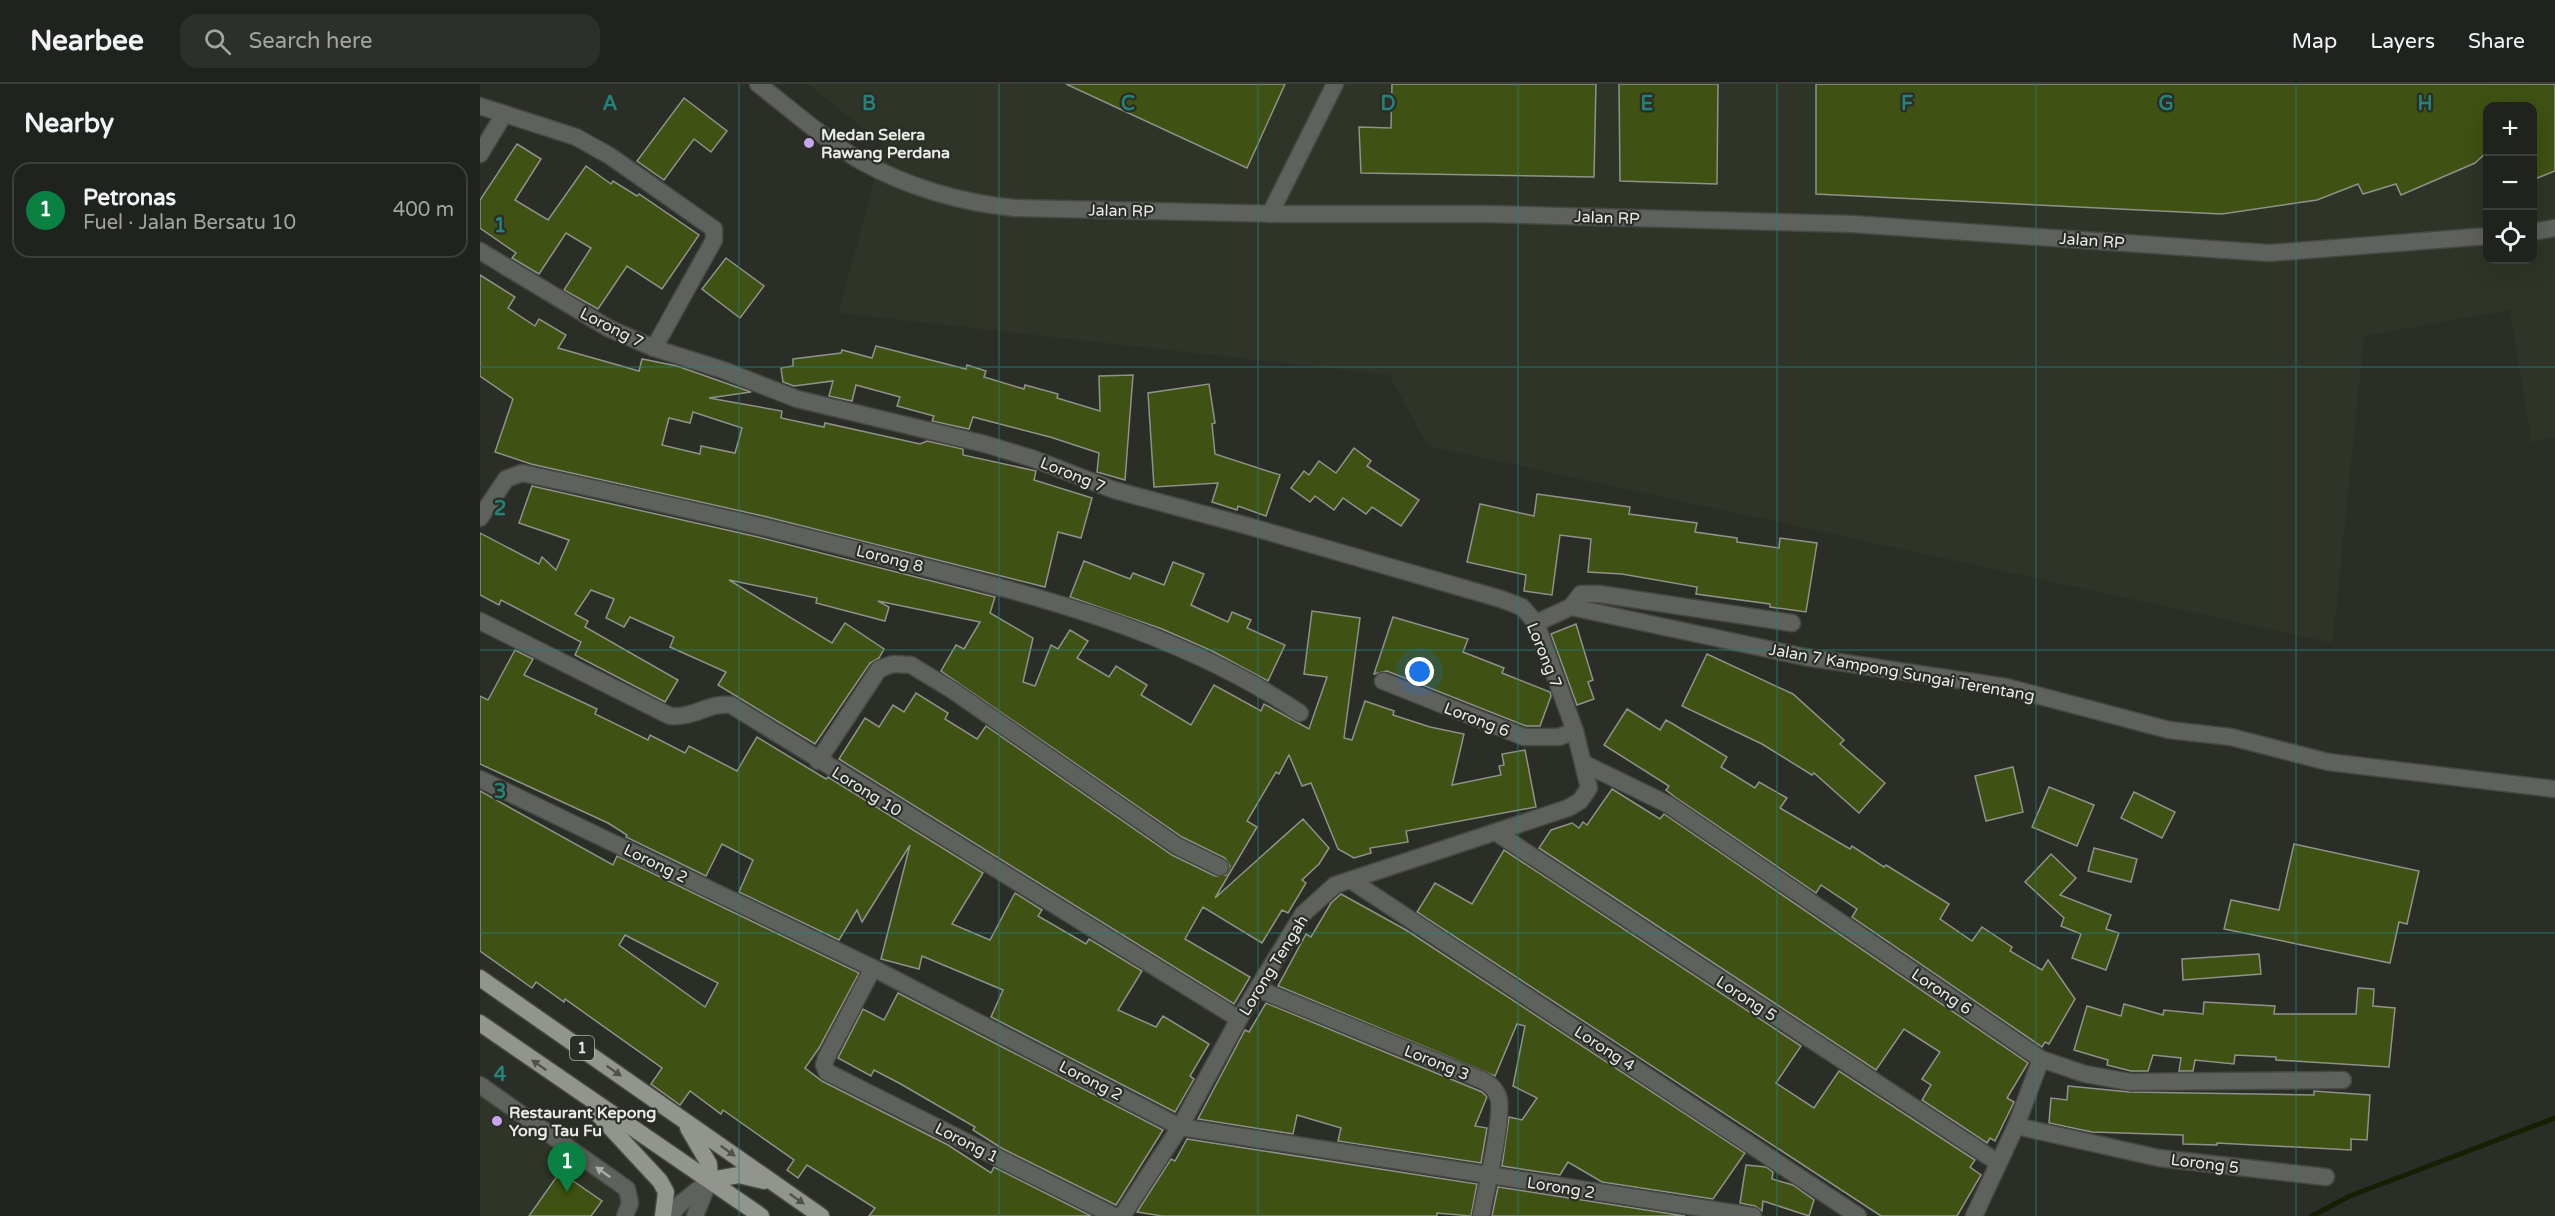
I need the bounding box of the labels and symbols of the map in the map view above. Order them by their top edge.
text: A [603,92,618,116]
text: B [862,92,876,116]
text: C [1121,92,1135,116]
text: D [1380,92,1396,116]
text: E [1641,92,1654,116]
text: F [1901,92,1913,116]
text: G [2158,92,2174,116]
text: H [2417,92,2433,116]
place label: Medan Selera Rawang Perdana [821,125,950,163]
marker: Medan Selera Rawang Perdana [802,136,816,150]
street label: Jalan RP [1088,200,1154,222]
street label: Jalan RP [1574,207,1640,229]
text: 1 [494,214,506,238]
street label: Jalan RP [2059,229,2126,253]
street label: Lorong 7 [576,303,647,352]
street label: Lorong 7 [1037,453,1108,497]
text: 2 [494,497,506,521]
street label: Lorong 8 [854,541,925,577]
street label: Lorong 7 [1522,620,1566,691]
street label: Jalan 7 Kampong Sungai Terentang [1767,640,2036,706]
your location [1405,657,1434,686]
street label: Lorong 6 [1441,698,1512,742]
street label: Lorong 10 [828,763,905,821]
text: 3 [494,780,506,804]
street label: Lorong 2 [620,840,691,888]
street label: Lorong Tengah [1235,912,1313,1020]
street label: Lorong 6 [1907,964,1975,1019]
street label: Lorong 5 [1712,972,1781,1026]
street label: Lorong 4 [1570,1022,1639,1076]
road number: 1 [570,1036,594,1060]
street label: Lorong 3 [1401,1041,1472,1085]
street label: Lorong 2 [1055,1056,1126,1105]
one-way arrow [532,1059,548,1071]
text: 4 [494,1063,507,1087]
one-way arrow [607,1065,622,1077]
place label: Restaurant Kepong Yong Tau Fu [509,1103,656,1141]
marker: Restaurant Kepong Yong Tau Fu [490,1114,504,1128]
street label: Lorong 1 [931,1118,1002,1167]
pin: 1 [548,1142,586,1192]
one-way arrow [719,1145,735,1157]
street label: Lorong 5 [2170,1150,2240,1178]
one-way arrow [595,1166,611,1178]
street label: Lorong 2 [1525,1173,1596,1203]
one-way arrow [789,1193,805,1204]

